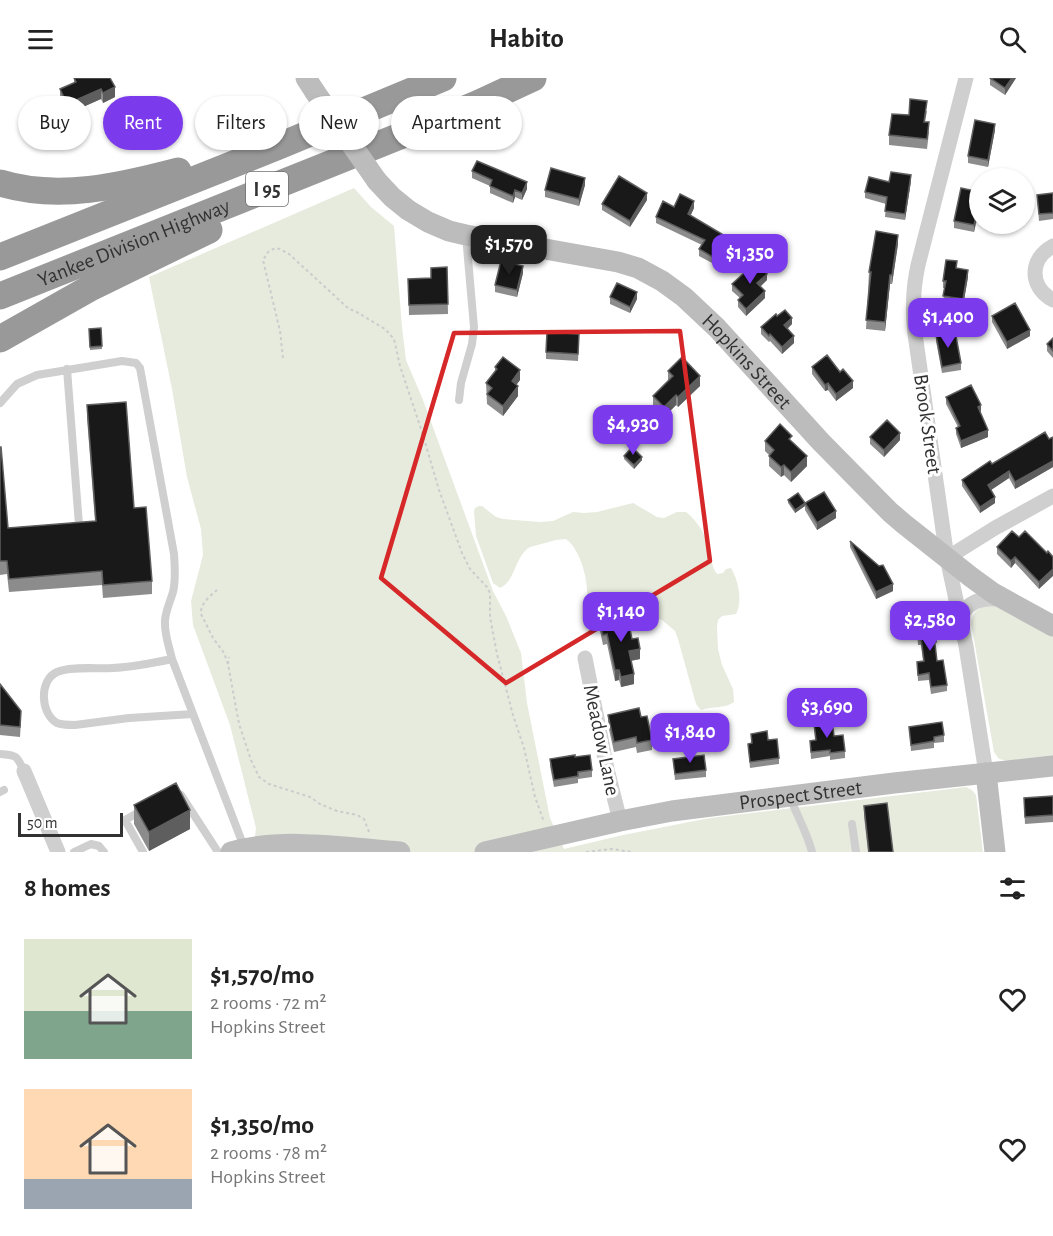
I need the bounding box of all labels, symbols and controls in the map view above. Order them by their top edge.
icon: menu [24,23,57,56]
icon: search [996,23,1029,56]
text: Habito [489,25,564,52]
chip: Buy [18,96,91,150]
chip: Rent [103,96,183,150]
chip: Filters [195,96,287,150]
chip: New [299,96,379,150]
chip: Apartment [391,96,522,150]
map controls [969,168,1035,234]
button: layers [969,168,1035,234]
road number: I 95 [246,172,288,206]
street label: Yankee Division Highway [35,195,233,291]
pin: $1,570 [460,225,558,276]
text: $1,570 [485,234,533,254]
pin: $1,350 [701,234,799,285]
text: $1,350 [726,243,774,263]
pin: $1,400 [899,298,997,349]
text: $1,400 [922,307,974,327]
street label: Hopkins Street [698,310,796,413]
street label: Brook Street [910,373,945,476]
pin: $4,930 [584,405,682,456]
text: $4,930 [607,414,659,434]
pin: $1,140 [572,592,670,643]
text: $1,140 [597,601,645,621]
pin: $2,580 [881,601,979,652]
text: $2,580 [904,610,956,630]
street label: Meadow Lane [580,683,624,797]
pin: $3,690 [778,688,876,739]
text: $3,690 [801,697,853,717]
pin: $1,840 [641,713,739,764]
text: $1,840 [664,722,716,742]
street label: Prospect Street [738,777,864,813]
scale bar [18,810,123,838]
text: 50 m [27,815,58,831]
icon: filters [996,872,1029,905]
text: 8 homes [24,875,111,901]
text: $1,570/mo [210,962,314,988]
icon: home [72,963,144,1035]
icon: heart [996,983,1029,1016]
text: 2 rooms · 72 m² [210,993,327,1013]
text: Hopkins Street [210,1017,325,1037]
text: $1,350/mo [210,1112,314,1138]
icon: home [72,1113,144,1185]
icon: heart [996,1133,1029,1166]
text: 2 rooms · 78 m² [210,1143,327,1163]
text: Hopkins Street [210,1167,325,1187]

